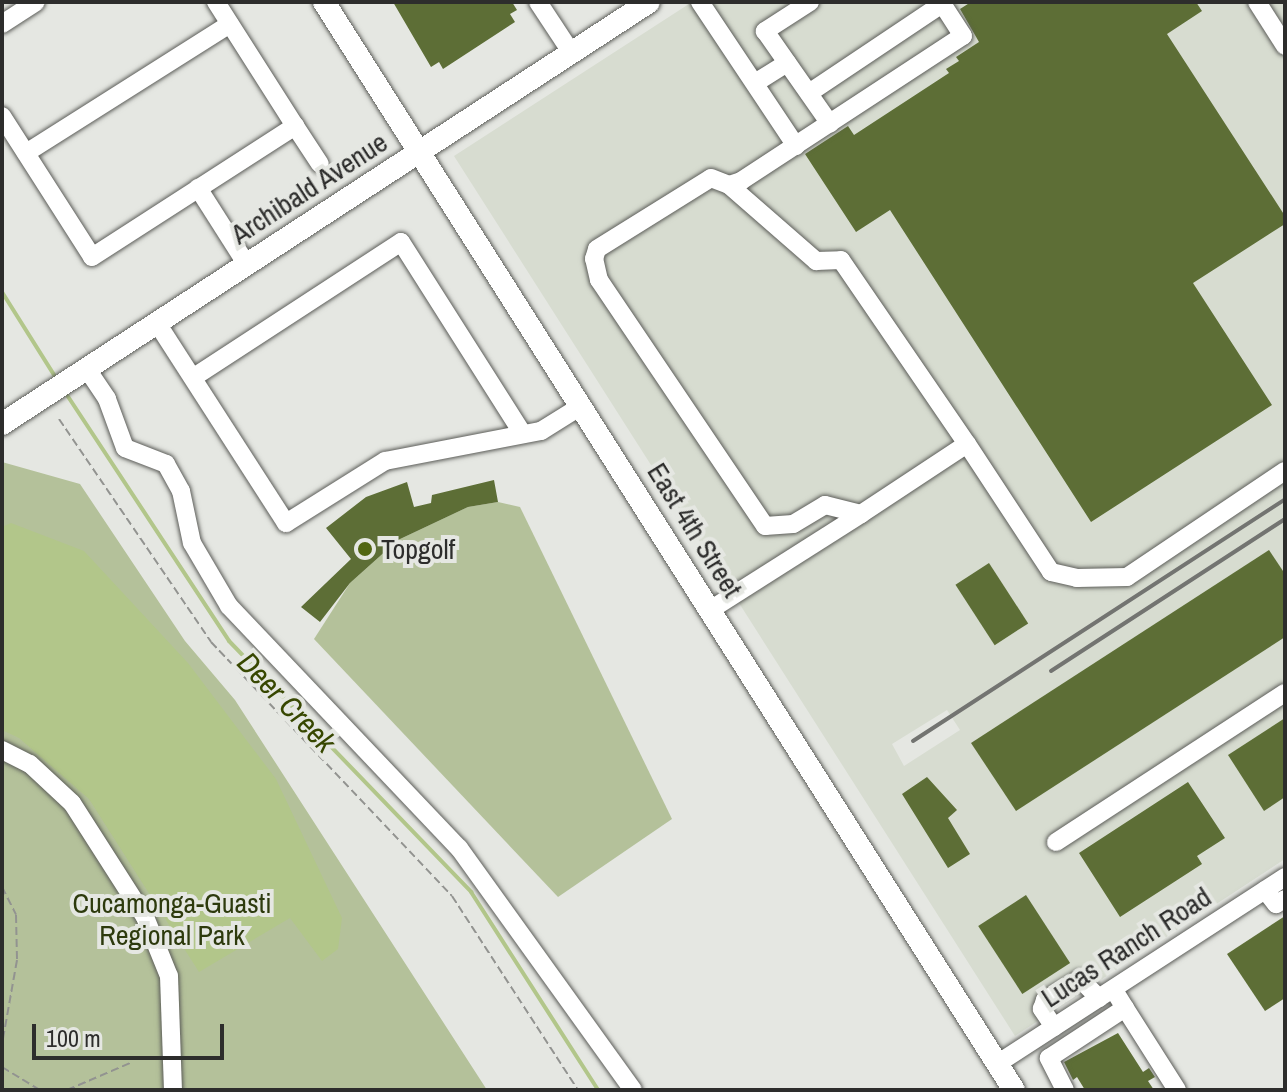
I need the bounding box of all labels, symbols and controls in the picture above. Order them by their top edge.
street label: Archibald Avenue [224,125,394,251]
street label: East 4th Street [641,457,749,603]
place label: Topgolf [381,532,455,566]
marker: Topgolf [356,540,374,558]
water label: Deer Creek [230,644,344,760]
street label: Lucas Ranch Road [1035,880,1217,1014]
park label: Cucamonga-Guasti Regional Park [72,886,272,952]
scale bar [36,1008,228,1058]
text: 100 m [46,1022,101,1054]

